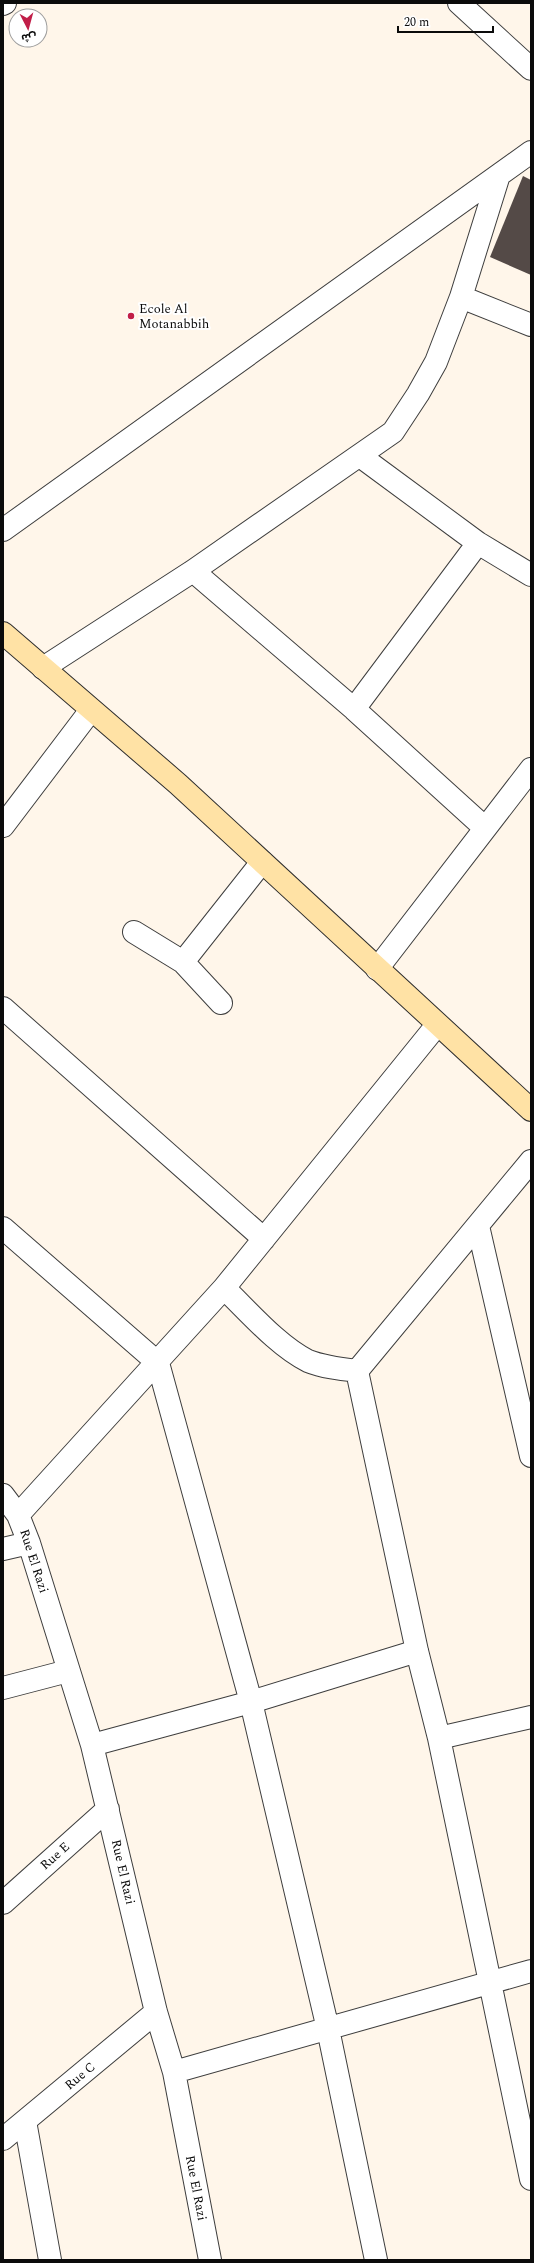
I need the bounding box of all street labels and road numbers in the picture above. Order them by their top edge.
street label: Rue El Razi [14,1526,54,1596]
street label: Rue E [36,1837,74,1875]
street label: Rue El Razi [106,1837,140,1907]
street label: Rue C [60,2057,100,2095]
street label: Rue El Razi [180,2154,212,2222]

